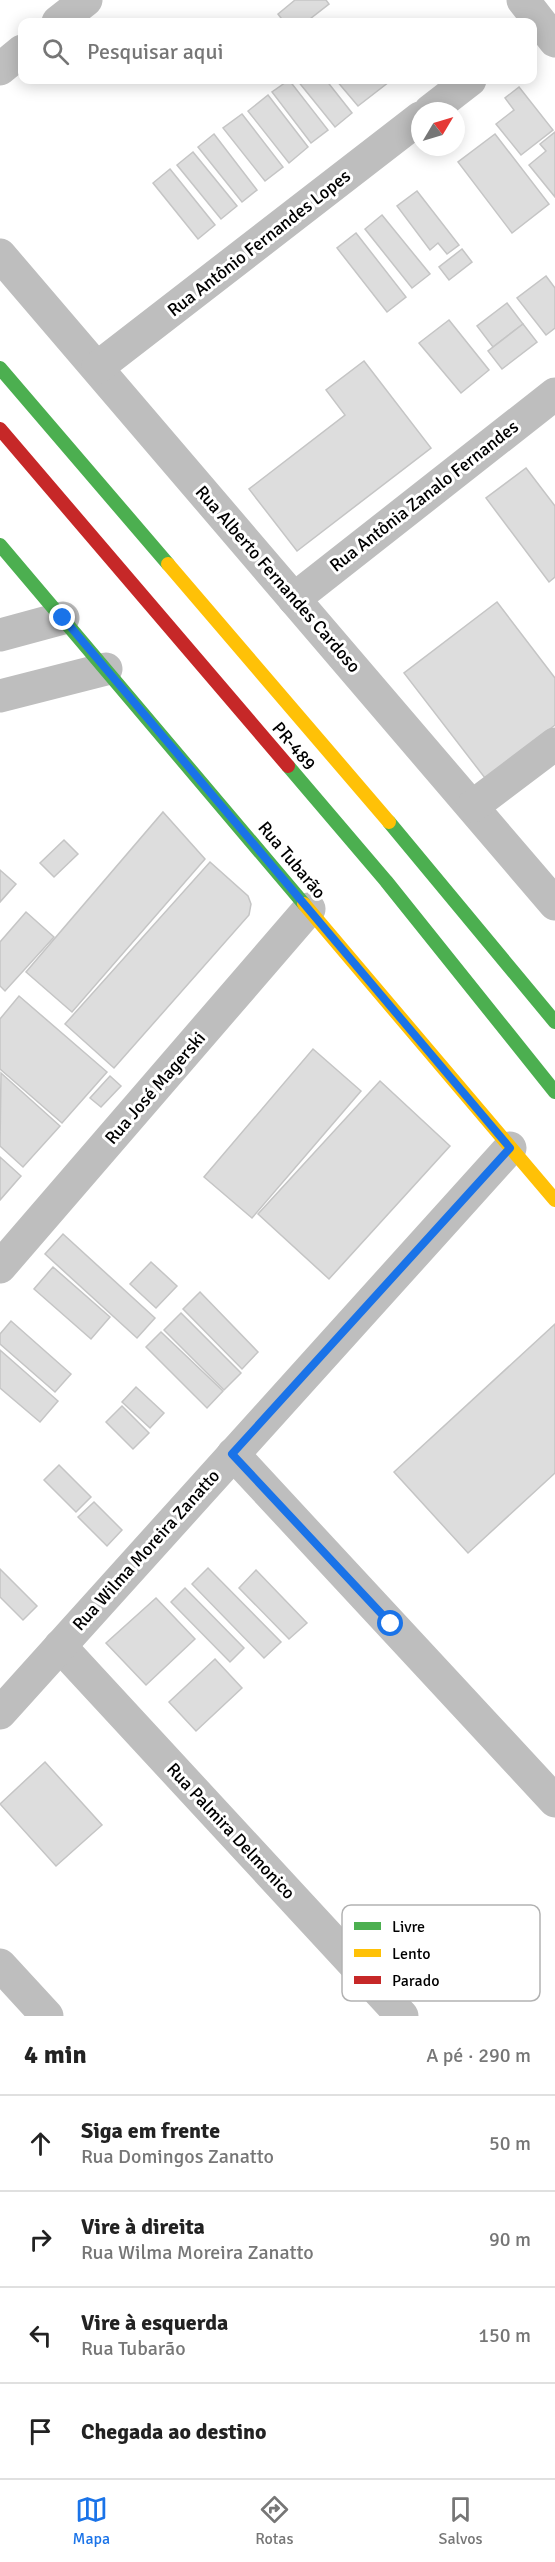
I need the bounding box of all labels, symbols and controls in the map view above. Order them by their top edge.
search box [18,18,537,84]
icon: search [39,35,72,68]
text: Pesquisar aqui [87,38,223,65]
north arrow [411,102,465,156]
street label: Rua Antônio Fernandes Lopes [163,165,355,321]
street label: Rua Antônia Zanalo Fernandes [325,415,523,577]
street label: Rua Alberto Fernandes Cardoso [191,481,365,677]
route end [49,604,75,630]
street label: PR-489 [268,717,320,775]
street label: Rua Tubarão [253,817,331,903]
street label: Rua José Magerski [100,1027,210,1149]
street label: Rua Wilma Moreira Zanatto [68,1465,224,1635]
route start [377,1610,403,1636]
street label: Rua Palmira Delmonico [162,1758,300,1904]
legend [342,1905,540,2001]
text: Livre [392,1917,425,1937]
text: Lento [392,1944,430,1964]
text: Parado [392,1971,439,1991]
text: 4 min [24,2039,87,2071]
text: A pé · 290 m [426,2043,531,2068]
text: Siga em frente [81,2117,220,2144]
icon: ahead [24,2127,57,2160]
text: 50 m [489,2131,531,2156]
text: Rua Domingos Zanatto [81,2144,274,2169]
text: Vire à direita [81,2213,205,2240]
icon: right [24,2223,57,2256]
text: 90 m [489,2227,531,2252]
text: Rua Wilma Moreira Zanatto [81,2240,314,2265]
text: Vire à esquerda [81,2309,228,2336]
icon: left [24,2319,57,2352]
text: 150 m [478,2323,531,2348]
text: Rua Tubarão [81,2336,186,2361]
icon: arrive [24,2415,57,2448]
text: Chegada ao destino [81,2418,267,2445]
tab: Mapa [73,2493,110,2549]
tab: Rotas [255,2493,293,2549]
tab: Salvos [439,2493,482,2549]

